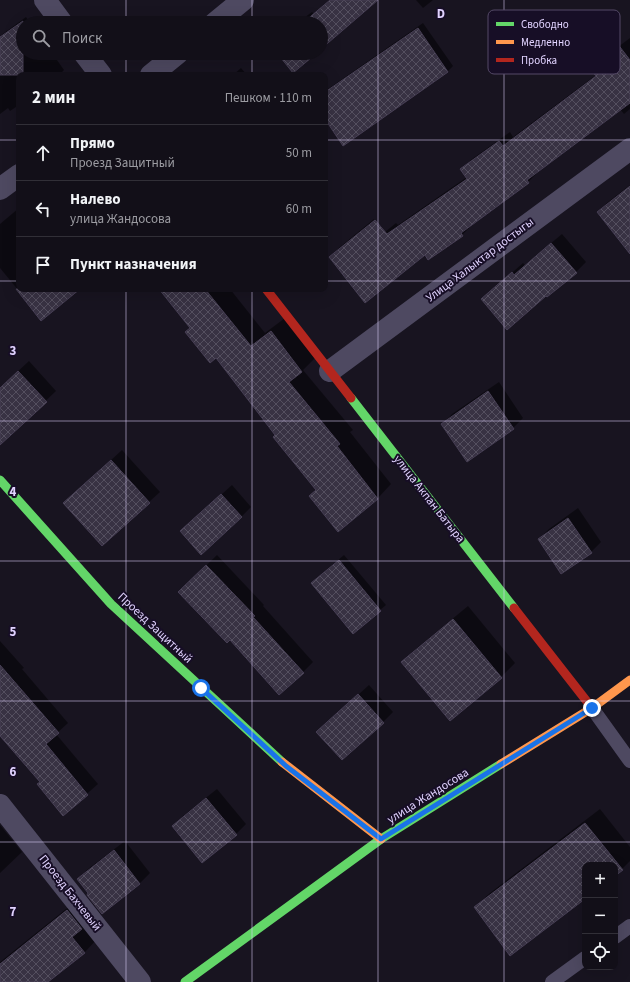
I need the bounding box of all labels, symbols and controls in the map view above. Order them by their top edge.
text: D [437,5,445,23]
legend [488,10,620,74]
search box [16,16,328,60]
text: Свободно [521,17,569,32]
icon: search [30,27,52,49]
text: Поиск [62,28,103,49]
text: Медленно [521,35,570,50]
text: Пробка [521,53,557,68]
text: 2 мин [32,86,75,110]
text: Пешком · 110 m [225,89,312,107]
text: Прямо [70,133,115,154]
icon: ahead [32,142,54,164]
text: 50 m [286,144,312,162]
text: Проезд Защитный [70,154,175,172]
text: Налево [70,189,121,210]
icon: left [32,198,54,220]
text: 60 m [286,200,312,218]
text: улица Жандосова [70,210,171,228]
street label: Улица Халыктар достыгы [423,214,537,306]
icon: arrive [32,254,54,276]
text: Пункт назначения [70,254,197,275]
text: 3 [10,342,17,360]
street label: улица Акпан Батыра [389,452,469,546]
text: 4 [10,483,17,501]
street label: Проезд Защитный [114,589,196,667]
text: 5 [10,623,17,641]
route start [192,679,210,697]
route end [583,699,601,717]
text: 6 [10,763,17,781]
street label: улица Жандосова [384,764,472,828]
street label: Проезд Бахчевый [35,851,105,935]
map controls [582,862,618,970]
button: + [582,862,618,898]
button: − [582,898,618,934]
text: 7 [10,903,17,921]
button: locate [582,934,618,970]

